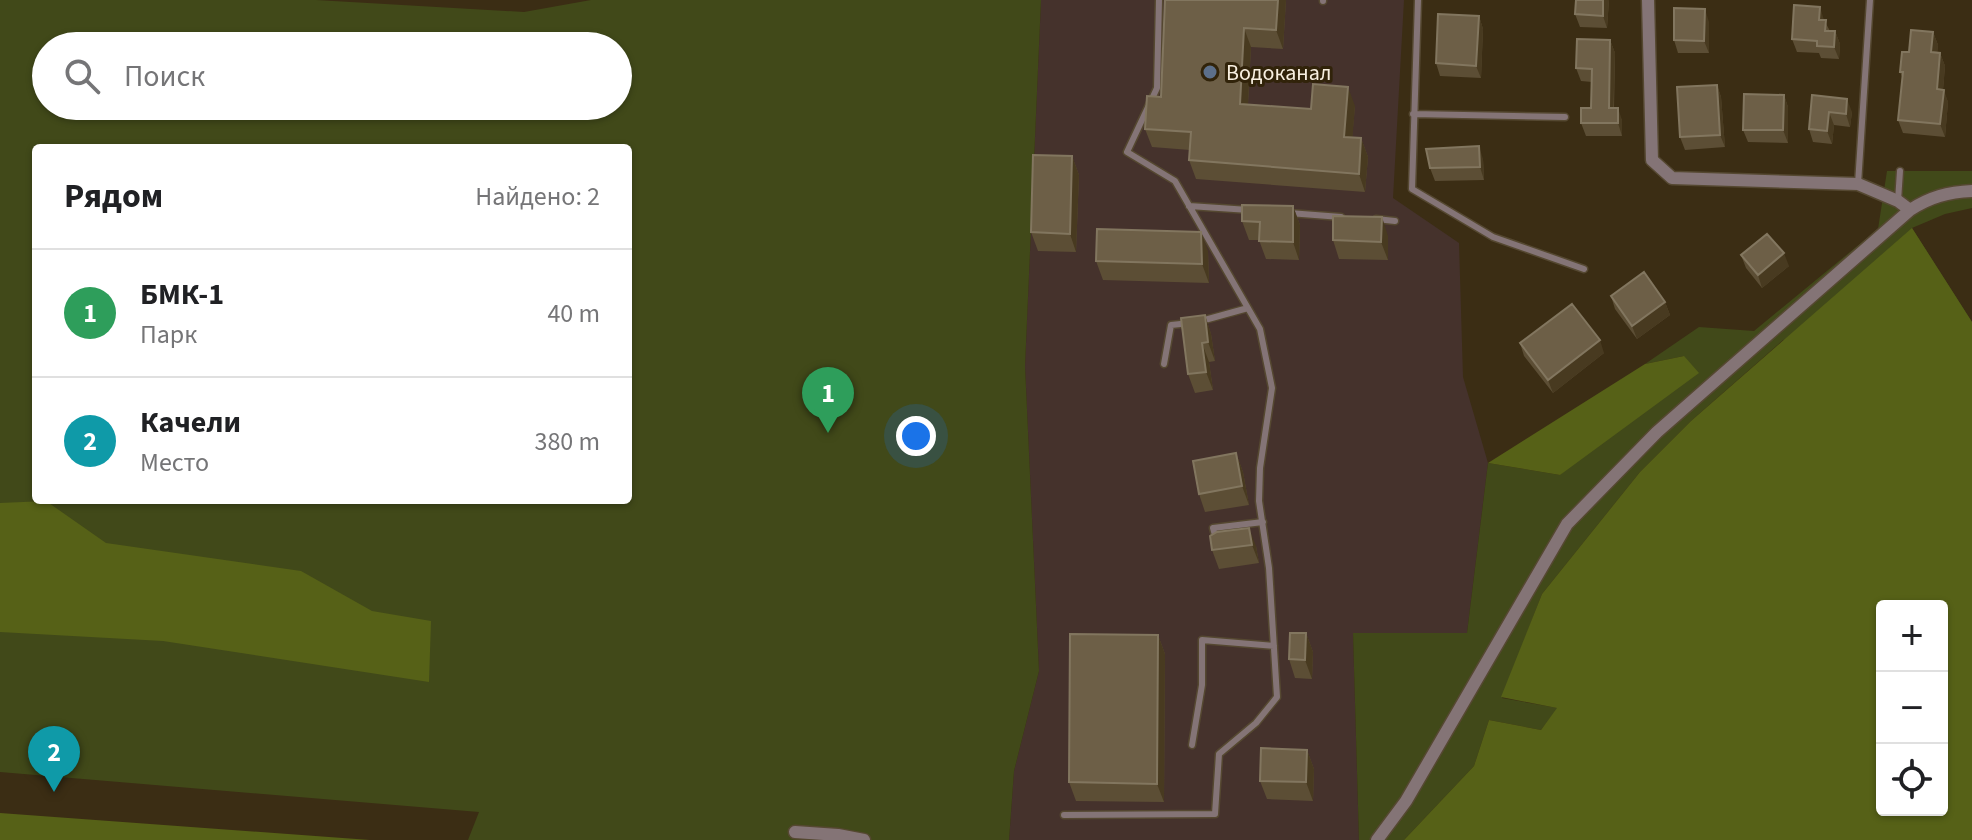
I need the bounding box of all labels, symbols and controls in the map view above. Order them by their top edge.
search box [32,32,632,120]
icon: search [60,54,104,98]
text: Поиск [124,55,205,98]
place label: Водоканал [1226,57,1331,89]
marker: Водоканал [1201,63,1219,81]
text: Рядом [64,172,163,221]
text: Найдено: 2 [475,178,600,215]
text: БМК-1 [140,273,224,316]
text: 1 [83,295,97,332]
text: 40 m [547,295,600,332]
text: Парк [140,316,197,353]
pin: 1 [802,367,854,433]
text: Качели [140,401,241,444]
your location [896,416,936,456]
text: 2 [83,423,97,460]
text: 380 m [534,423,600,460]
text: Место [140,444,209,481]
map controls [1876,600,1948,816]
button: + [1876,600,1948,672]
button: − [1876,672,1948,744]
pin: 2 [28,726,80,792]
button: locate [1876,744,1948,816]

